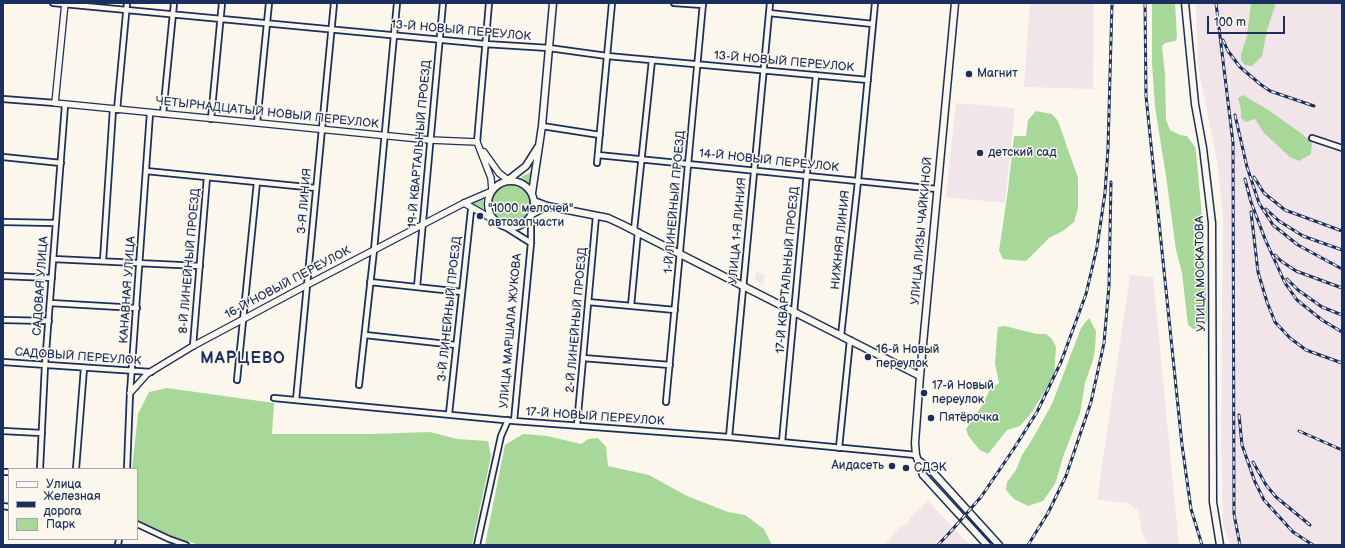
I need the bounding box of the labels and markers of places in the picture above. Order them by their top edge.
place label: Магнит [977,67,1018,81]
marker: Магнит [964,69,974,79]
place label: детский сад [988,146,1057,160]
marker: детский сад [975,148,985,158]
place label: "1000 мелочей" автозапчасти [488,202,573,230]
marker: "1000 мелочей" автозапчасти [475,211,485,221]
place label: 16-й Новый переулок [876,343,939,371]
marker: 16-й Новый переулок [863,352,873,362]
place label: 17-й Новый переулок [932,379,994,407]
marker: 17-й Новый переулок [919,388,929,398]
place label: Пятёрочка [939,411,999,425]
marker: Пятёрочка [926,413,936,423]
place label: Аидасеть [832,459,884,473]
marker: Аидасеть [887,461,897,471]
place label: СДЭК [914,461,946,475]
marker: СДЭК [901,463,911,473]

